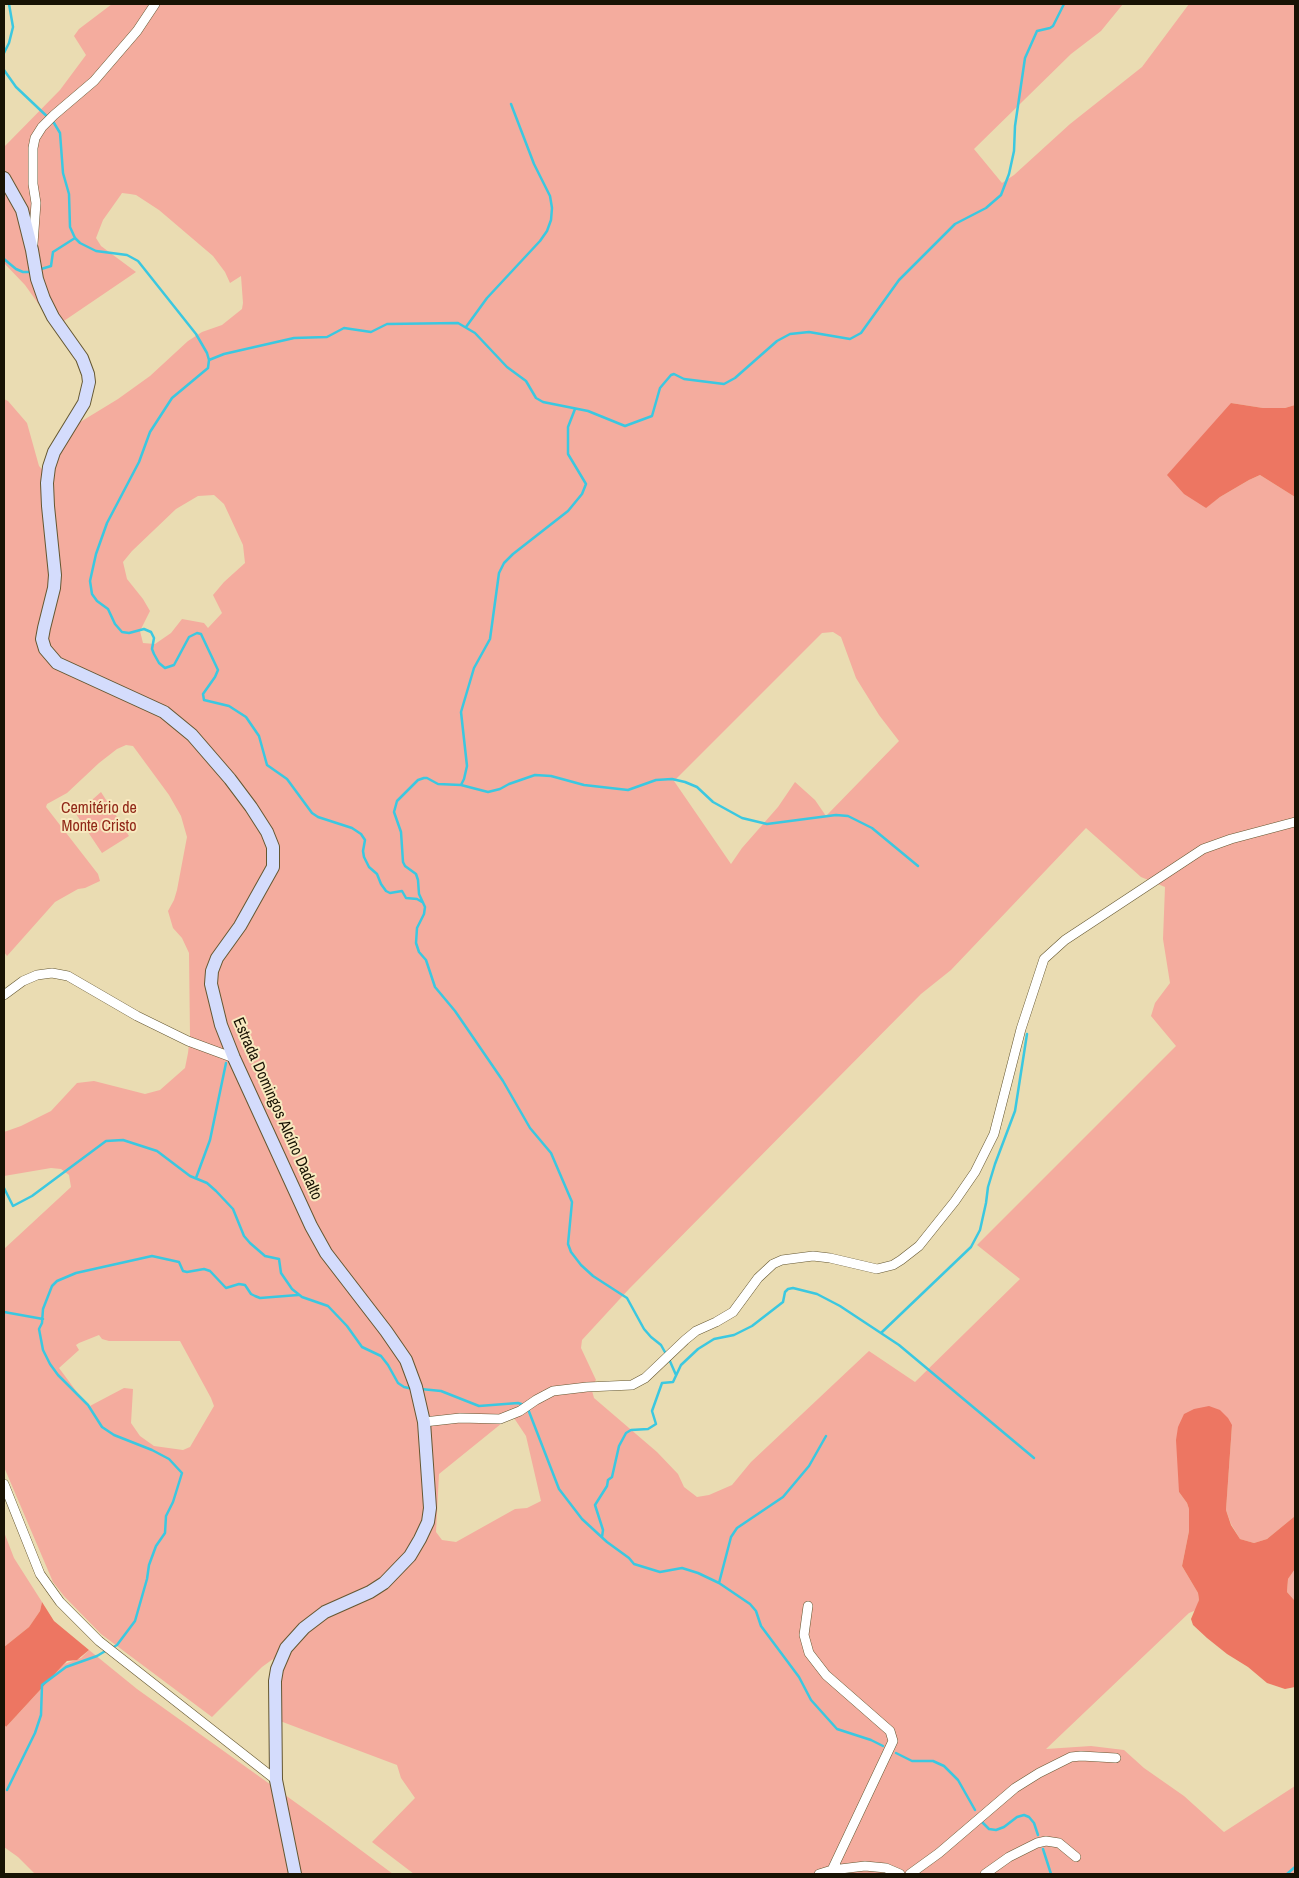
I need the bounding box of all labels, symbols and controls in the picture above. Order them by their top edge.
park label: Cemitério de Monte Cristo [61,799,137,837]
street label: Estrada Domingos Alcíno Dadalto [228,1015,326,1203]

